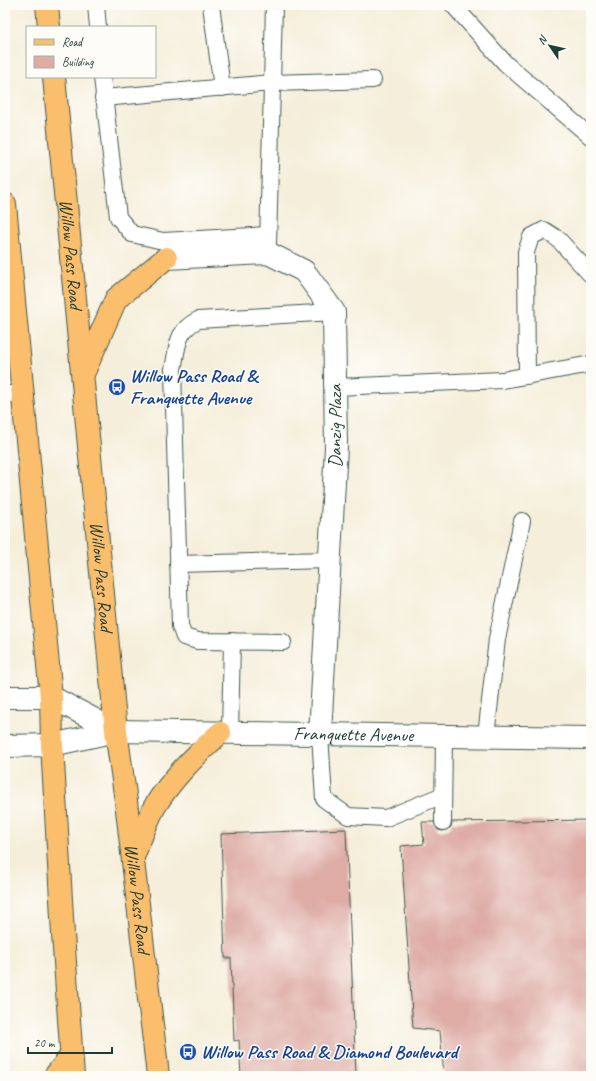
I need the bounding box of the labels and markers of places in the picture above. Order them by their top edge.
place label: Willow Pass Road & Franquette Avenue [130,364,259,410]
bus stop icon: Willow Pass Road & Franquette Avenue [107,377,127,397]
place label: Willow Pass Road & Diamond Boulevard [201,1040,460,1064]
bus stop icon: Willow Pass Road & Diamond Boulevard [178,1042,198,1062]

